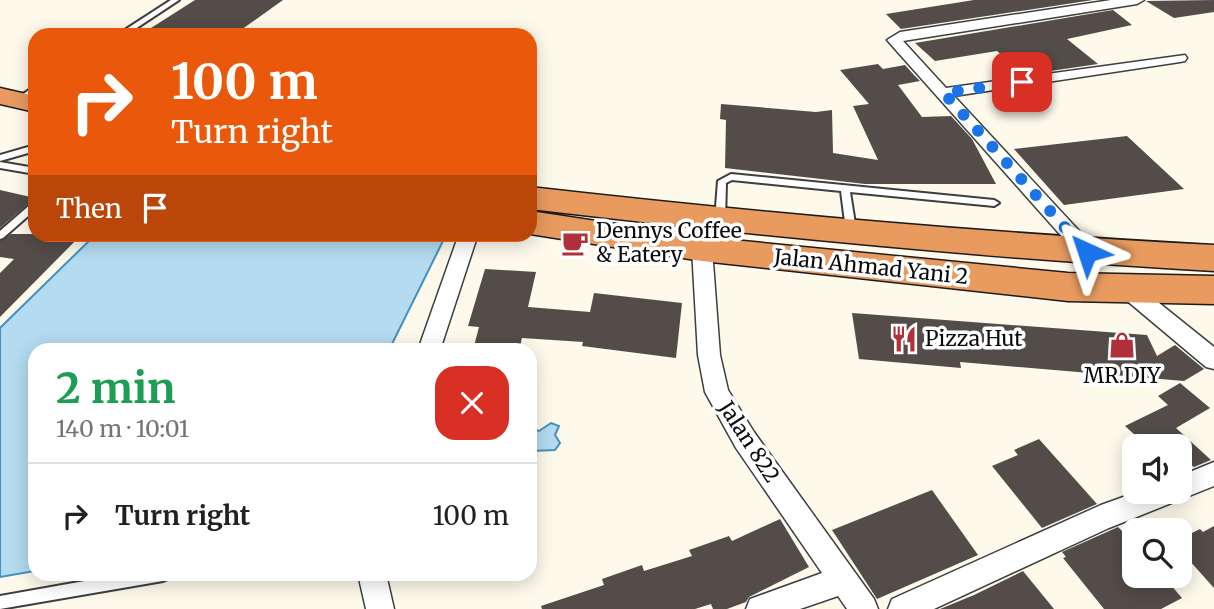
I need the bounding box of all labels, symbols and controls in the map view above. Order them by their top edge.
text: 100 m [171,51,318,112]
pin [992,52,1052,112]
icon: right [56,56,147,147]
icon: arrive [1003,63,1041,101]
text: Turn right [171,112,333,152]
icon: arrive [136,189,174,227]
text: Then [56,192,122,225]
position arrow [1050,215,1124,289]
place label: Dennys Coffee & Eatery [596,217,742,268]
cafe icon: Dennys Coffee & Eatery [560,228,590,258]
street label: Jalan Ahmad Yani 2 [772,243,970,290]
restaurant icon: Pizza Hut [889,324,919,354]
place label: Pizza Hut [925,325,1022,352]
shop icon: MR.DIY [1107,330,1137,360]
text: 2 min [56,362,176,414]
place label: MR.DIY [1084,362,1161,389]
button: close [435,366,509,440]
street label: Jalan 822 [713,395,786,488]
text: 140 m · 10:01 [56,414,189,443]
map controls [1122,434,1192,588]
button: sound [1122,434,1192,504]
icon: right [56,497,94,535]
text: Turn right [115,499,250,532]
text: 100 m [433,499,509,532]
button: search [1122,518,1192,588]

